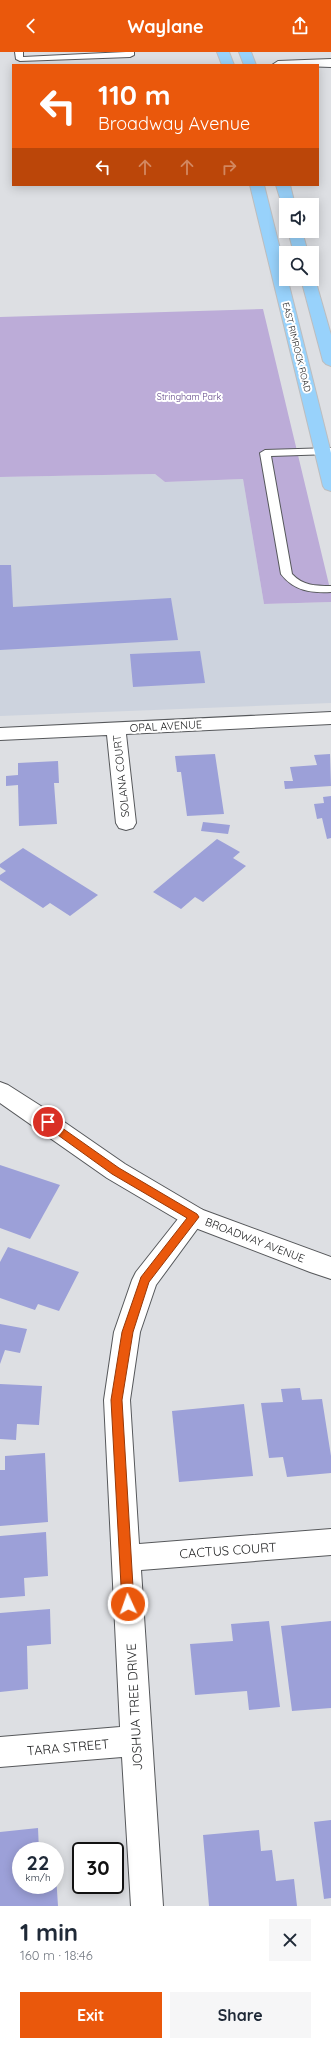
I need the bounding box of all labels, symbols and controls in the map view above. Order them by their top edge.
icon: back [20,15,42,37]
text: Waylane [127,15,204,38]
icon: share [289,15,311,37]
text: 110 m [98,77,171,112]
icon: left [32,80,84,132]
text: Broadway Avenue [98,112,250,135]
icon: left [92,156,114,178]
icon: ahead [134,156,156,178]
icon: ahead [176,156,198,178]
icon: right [218,156,240,178]
map controls [279,198,319,286]
button: sound [279,198,319,238]
button: search [279,246,319,286]
street label: EAST RIMROCK ROAD [281,301,314,393]
park label: Stringham Park [157,391,221,402]
street label: OPAL AVENUE [130,717,202,735]
street label: SOLANA COURT [110,734,132,818]
pin [31,1105,65,1139]
icon: arrive [37,1111,59,1133]
street label: BROADWAY AVENUE [203,1215,307,1265]
street label: CACTUS COURT [179,1539,277,1561]
position arrow [107,1583,149,1625]
street label: JOSHUA TREE DRIVE [123,1643,145,1771]
street label: TARA STREET [26,1735,110,1759]
speed limit sign: 30 [72,1842,124,1894]
text: 22 [27,1850,49,1875]
text: km/h [25,1871,51,1884]
text: 1 min [20,1917,78,1947]
button: close [269,1919,311,1961]
text: 160 m · 18:46 [20,1947,93,1963]
button: Exit [20,1992,162,2038]
button: Share [170,1992,311,2038]

